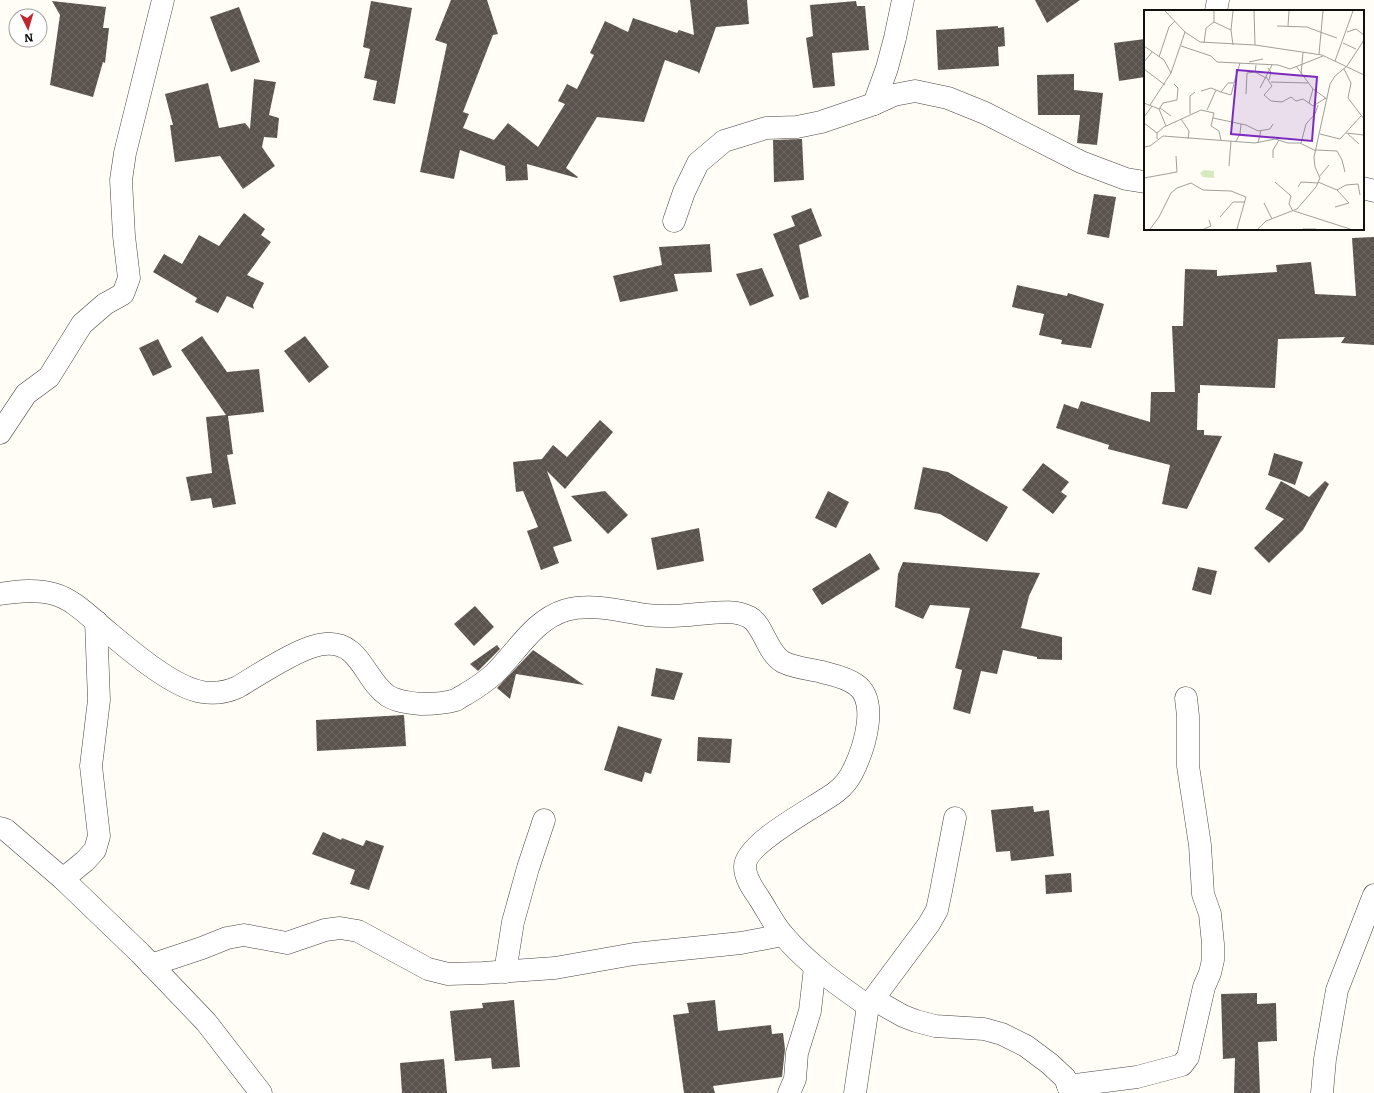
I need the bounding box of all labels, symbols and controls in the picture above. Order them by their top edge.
north arrow [8,8,48,48]
inset map [1144,10,1364,230]
text: N [24,31,34,47]

